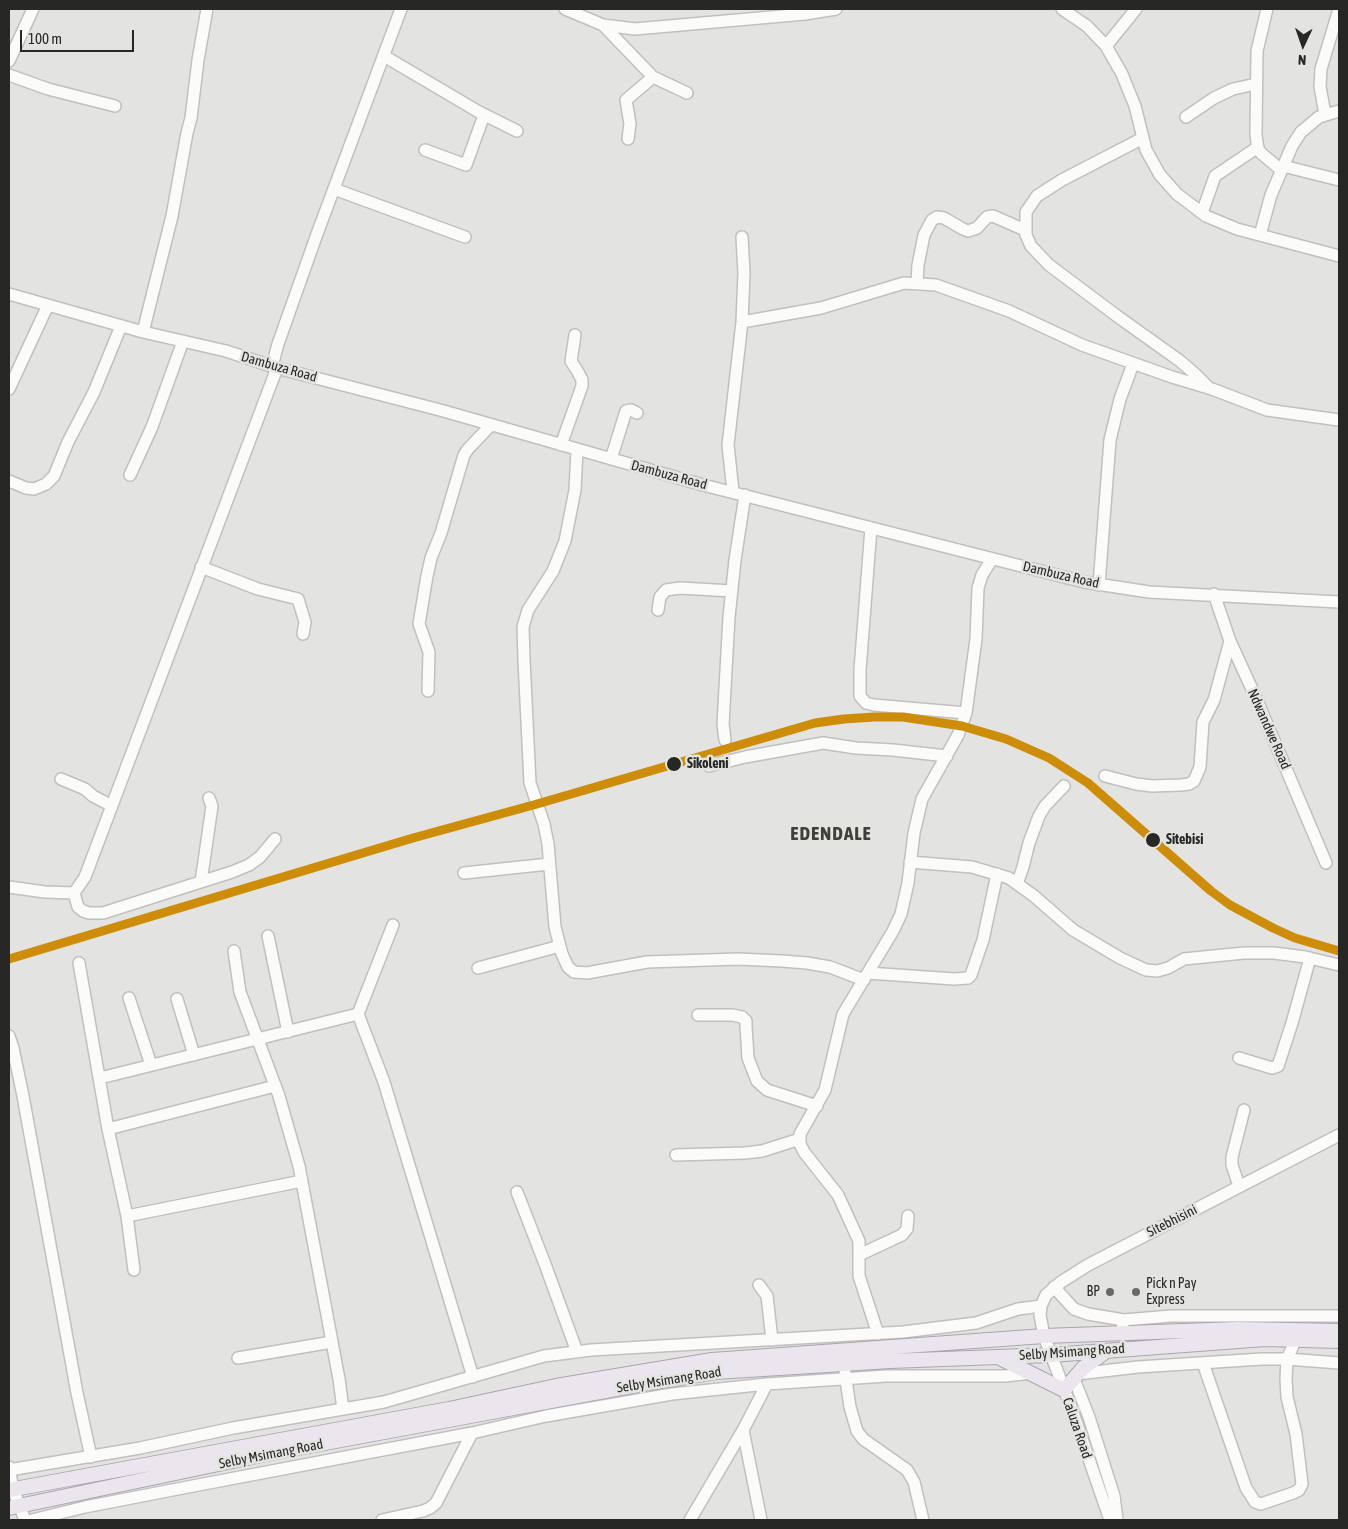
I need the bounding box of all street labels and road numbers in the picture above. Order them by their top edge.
street label: Dambuza Road [239,348,319,386]
street label: Dambuza Road [629,457,709,493]
street label: Dambuza Road [1021,558,1101,592]
street label: Ndwandwe Road [1244,686,1294,772]
street label: Sitebhisini [1144,1201,1200,1241]
street label: Selby Msimang Road [1019,1340,1125,1364]
street label: Selby Msimang Road [615,1363,723,1397]
street label: Caluza Road [1059,1395,1095,1461]
street label: Selby Msimang Road [218,1436,324,1472]

